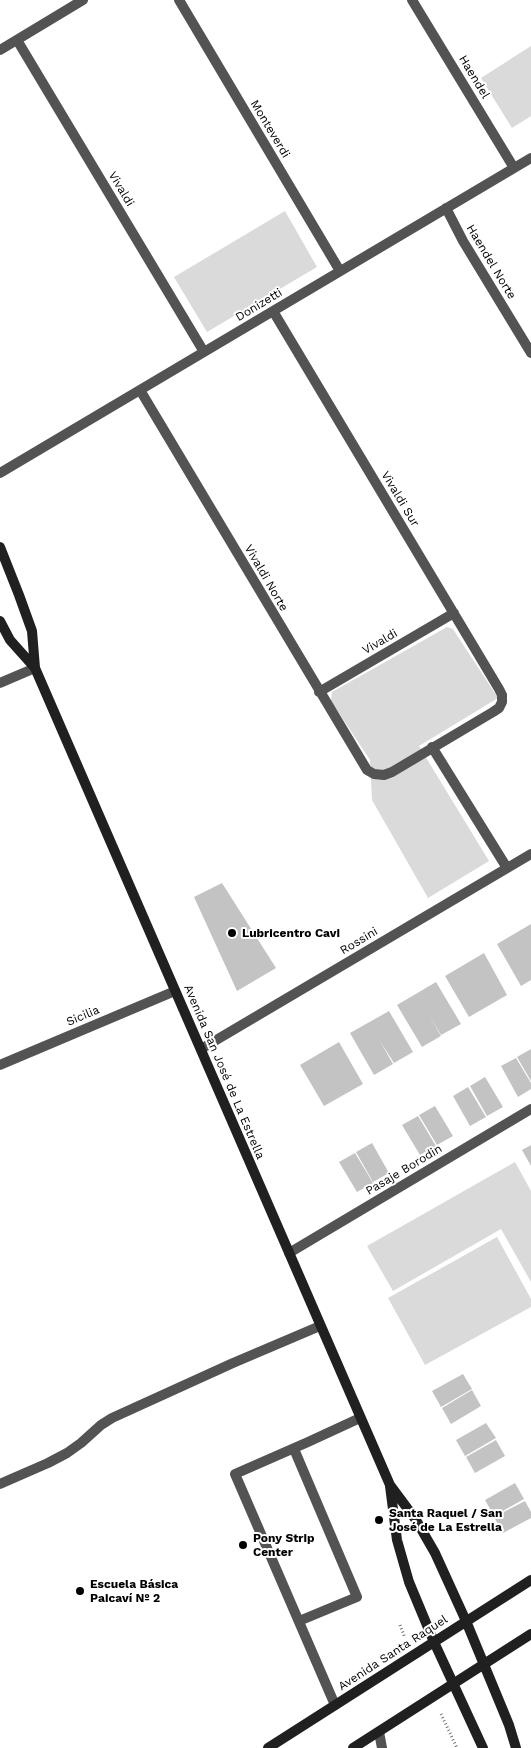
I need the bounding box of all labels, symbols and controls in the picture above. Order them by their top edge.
street label: Haendel [455,53,493,101]
street label: Monteverdi [247,97,293,161]
street label: Vivaldi [105,169,137,209]
street label: Haendel Norte [463,222,519,302]
street label: Donizetti [233,285,285,325]
street label: Vivaldi Sur [378,469,422,529]
street label: Vivaldi Norte [241,542,291,614]
street label: Vivaldi [360,626,400,658]
street label: Rossini [338,924,380,958]
place label: Lubricentro Cavi [242,926,340,940]
marker: Lubricentro Cavi [226,927,238,939]
street label: Avenida San José de La Estrella [181,983,267,1161]
street label: Sicilia [64,1003,102,1029]
street label: Pasaje Borodin [363,1142,445,1198]
place label: Santa Raquel / San José de La Estrella [389,1506,502,1534]
marker: Santa Raquel / San José de La Estrella [373,1514,385,1526]
place label: Pony Strip Center [253,1531,315,1559]
marker: Pony Strip Center [237,1539,249,1551]
place label: Escuela Básica Paicaví Nº 2 [90,1577,178,1605]
marker: Escuela Básica Paicaví Nº 2 [74,1585,86,1597]
street label: Avenida Santa Raquel [336,1612,450,1694]

